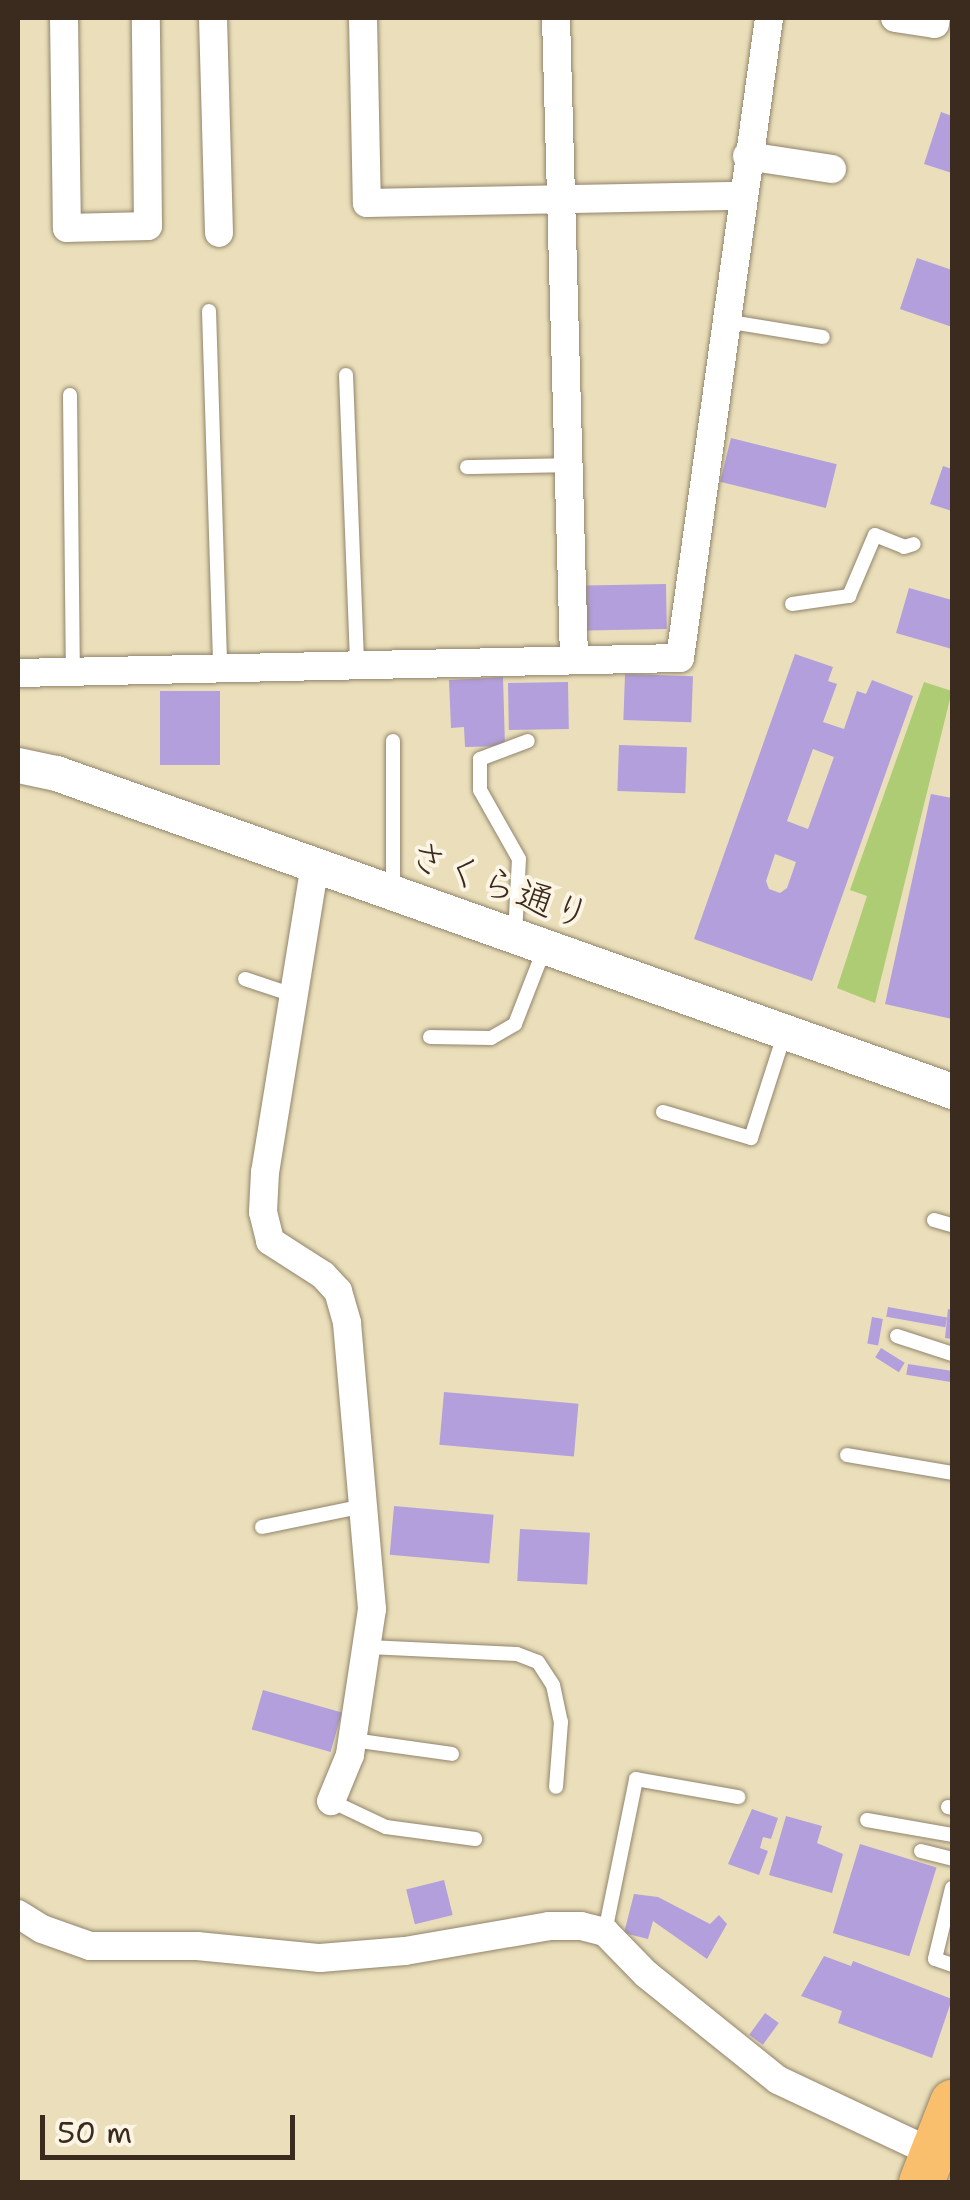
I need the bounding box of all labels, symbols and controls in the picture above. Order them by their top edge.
street label: さくら通り [403,831,597,939]
scale bar [45,2095,300,2157]
text: 50 m [57,2112,132,2153]

